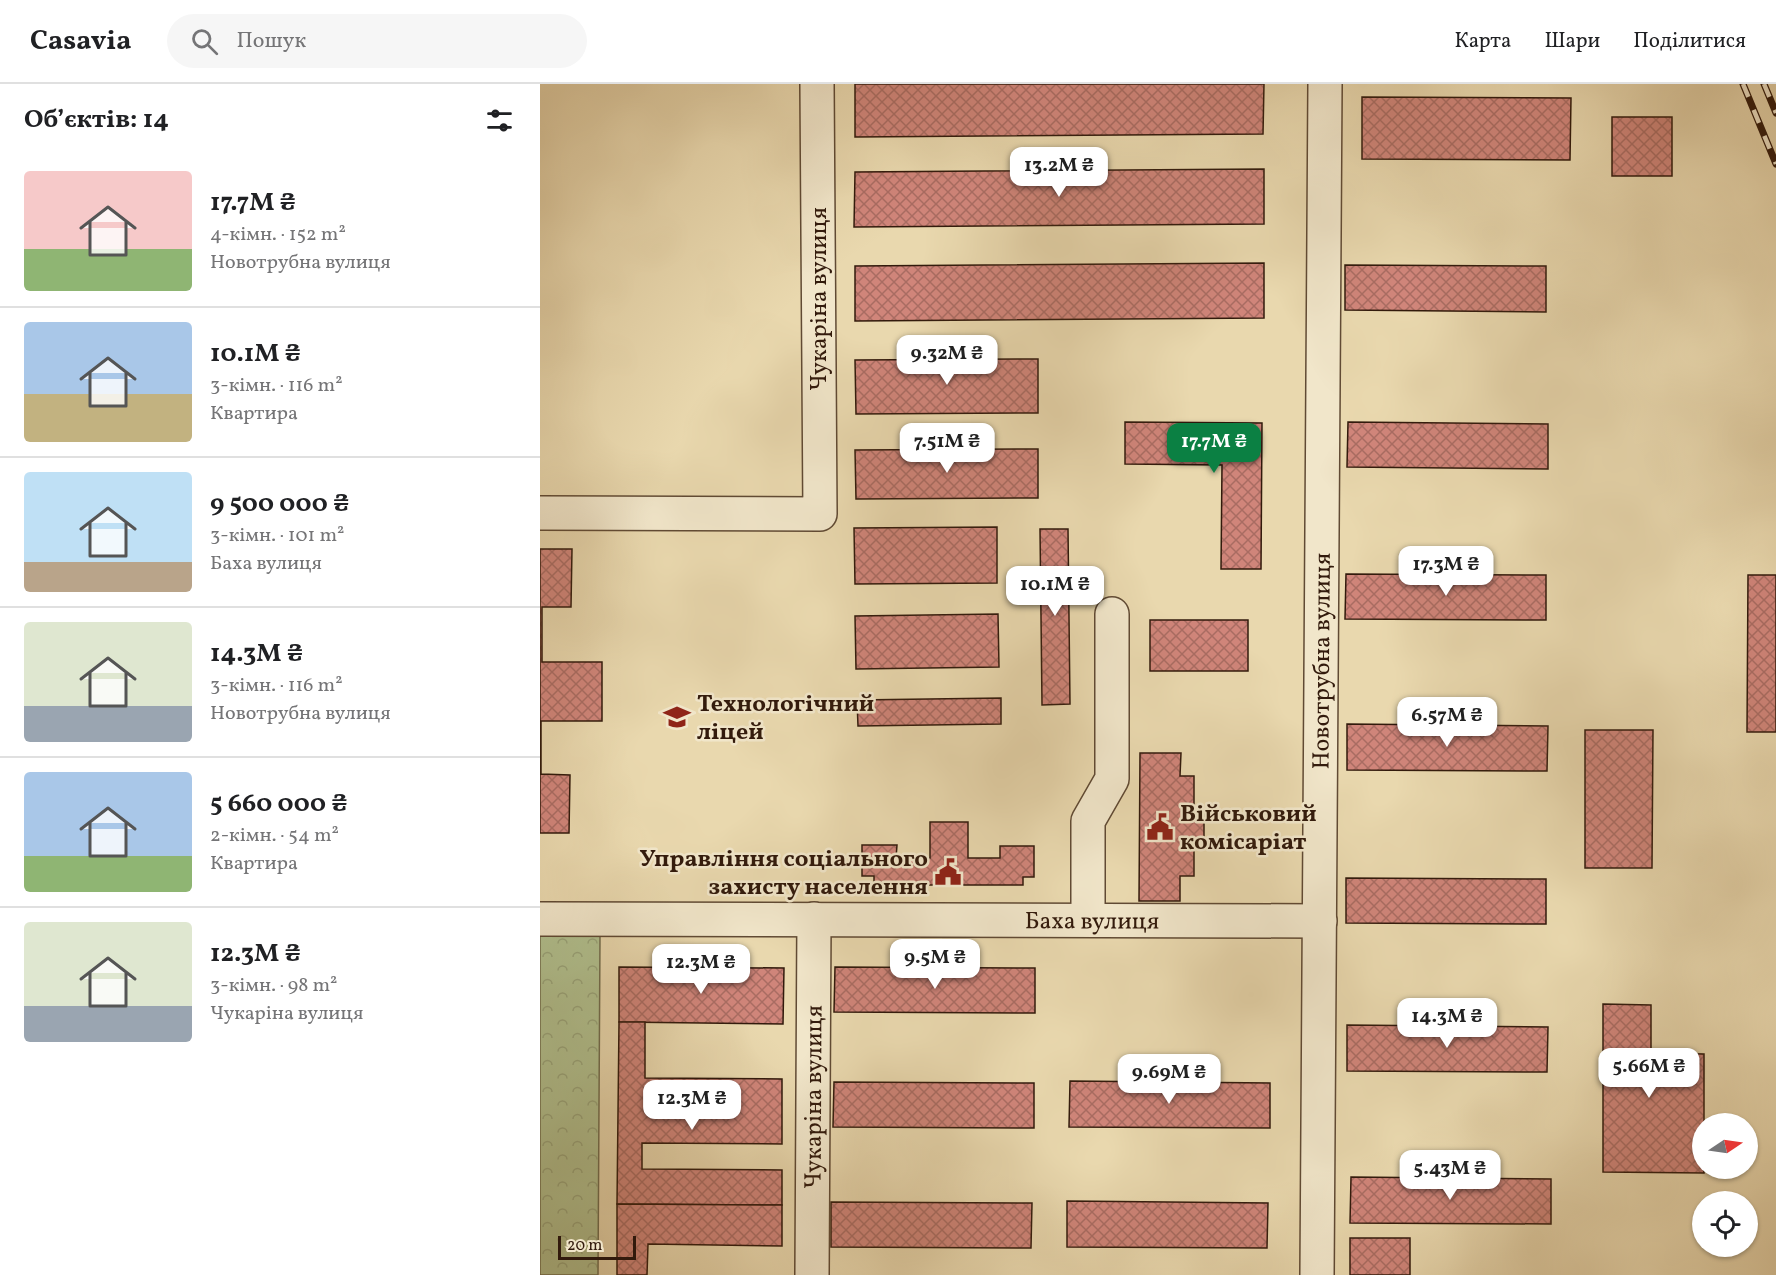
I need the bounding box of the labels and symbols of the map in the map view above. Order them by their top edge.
pin: 13.2M ₴ [1004,147,1114,198]
street label: Чукаріна вулиця [803,207,837,391]
pin: 9.32M ₴ [892,335,1002,386]
pin: 7.51M ₴ [892,423,1002,474]
pin: 17.7M ₴ [1159,423,1269,474]
pin: 17.3M ₴ [1391,546,1501,597]
street label: Новотрубна вулиця [1305,552,1341,770]
pin: 10.1M ₴ [1000,566,1110,617]
place label: Технологічний ліцей [697,688,874,750]
pin: 6.57M ₴ [1392,697,1502,748]
school or university icon: Технологічний ліцей [662,702,692,732]
place label: Військовий комісаріат [1180,798,1317,860]
public building icon: Військовий комісаріат [1145,812,1175,842]
place label: Управління соціального захисту населення [639,843,928,905]
public building icon: Управління соціального захисту населення [933,857,963,887]
street label: Баха вулиця [1025,905,1159,940]
pin: 9.5M ₴ [886,939,984,990]
pin: 12.3M ₴ [646,944,756,995]
pin: 14.3M ₴ [1392,998,1502,1049]
street label: Чукаріна вулиця [797,1005,833,1189]
pin: 5.66M ₴ [1594,1048,1704,1099]
pin: 9.69M ₴ [1114,1054,1224,1105]
pin: 12.3M ₴ [637,1080,747,1131]
north arrow [1692,1113,1758,1179]
pin: 5.43M ₴ [1395,1150,1505,1201]
scale bar [558,1233,636,1260]

